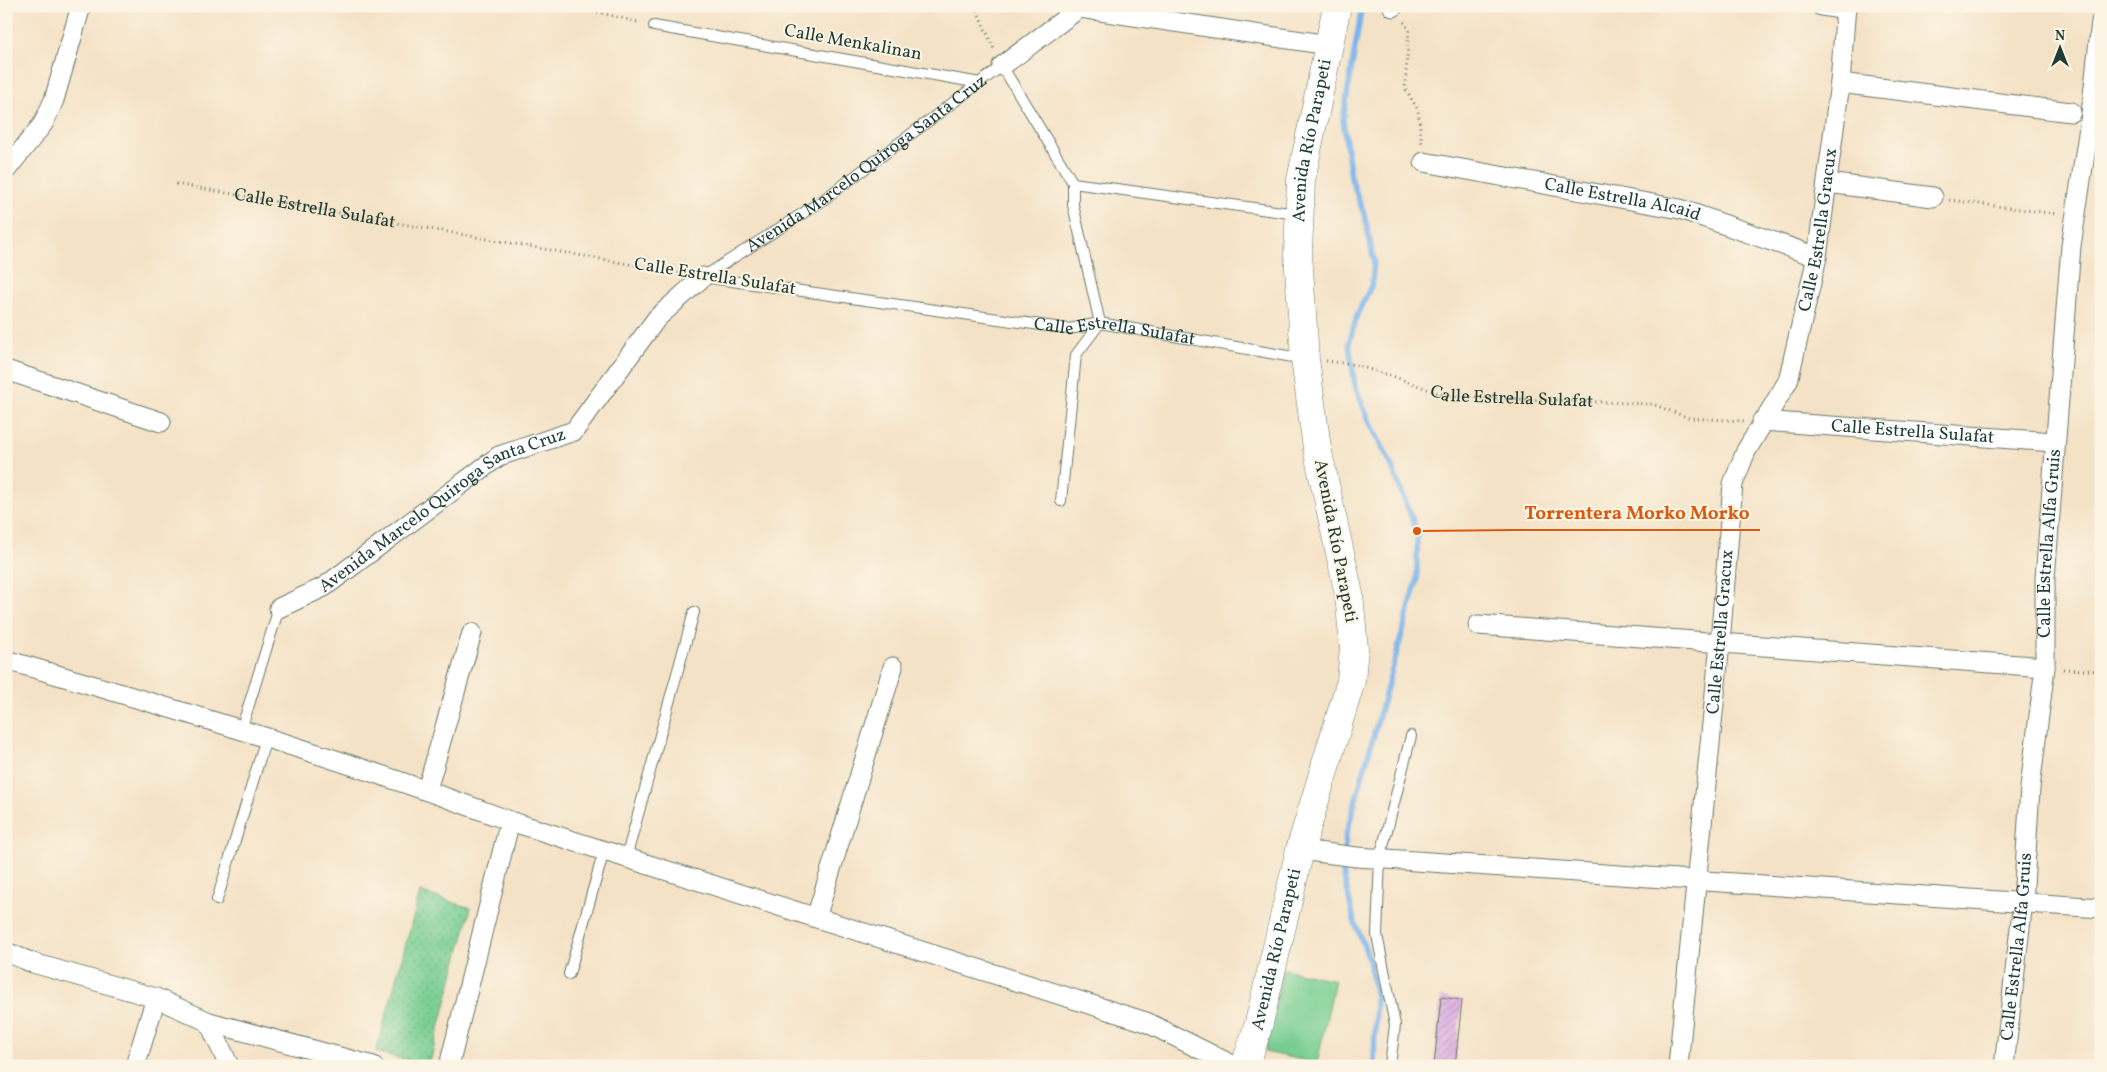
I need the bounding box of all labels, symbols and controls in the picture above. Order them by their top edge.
street label: Calle Menkalinan [782,19,924,67]
north arrow [2034,22,2084,72]
text: N [2055,27,2065,46]
street label: Avenida Río Parapeti [1287,57,1338,223]
street label: Avenida Marcelo Quiroga Santa Cruz [741,69,992,259]
street label: Calle Estrella Gracux [1792,147,1844,314]
street label: Calle Estrella Alcaid [1542,172,1704,228]
street label: Calle Estrella Sulafat [232,182,398,235]
street label: Calle Estrella Sulafat [632,252,798,302]
street label: Calle Estrella Sulafat [1032,310,1197,352]
street label: Calle Estrella Sulafat [1426,379,1594,414]
street label: Calle Estrella Sulafat [1830,413,1995,450]
street label: Avenida Marcelo Quiroga Santa Cruz [314,422,569,599]
street label: Calle Estrella Alfa Gruis [2033,448,2068,638]
street label: Avenida Río Parapeti [1307,457,1363,625]
callout: Torrentera Morko Morko [1514,496,1760,530]
text: Torrentera Morko Morko [1524,501,1750,527]
street label: Calle Estrella Gracux [1700,549,1740,716]
street label: Calle Estrella Alfa Gruis [1995,852,2038,1042]
street label: Avenida Río Parapeti [1245,866,1308,1033]

